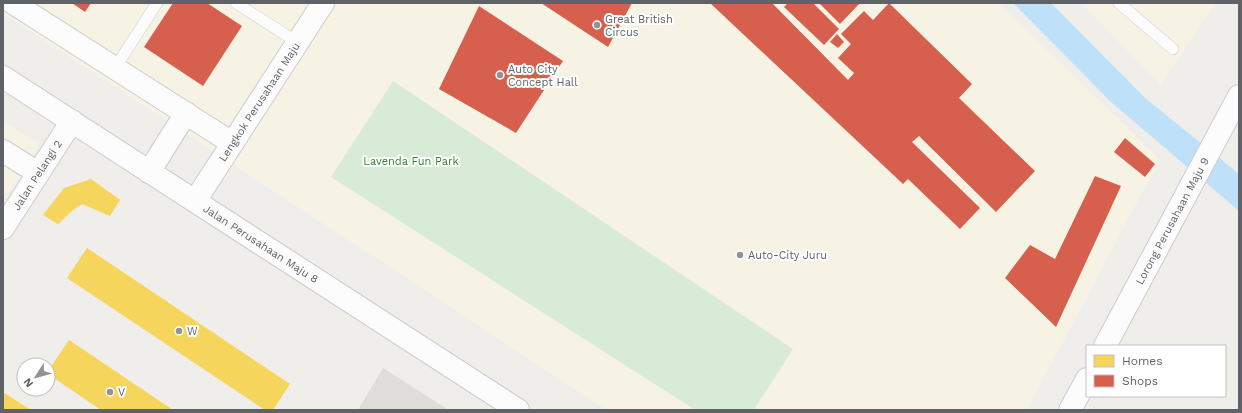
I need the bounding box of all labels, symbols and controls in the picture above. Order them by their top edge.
place label: Great British Circus [605,13,673,39]
marker: Great British Circus [592,20,602,30]
street label: Lengkok Perusahaan Maju [216,40,302,164]
place label: Auto City Concept Hall [508,63,578,89]
marker: Auto City Concept Hall [495,70,505,80]
street label: Jalan Pelangi 2 [10,138,65,213]
park label: Lavenda Fun Park [363,155,459,168]
street label: Lorong Perusahaan Maju 9 [1133,155,1212,287]
street label: Jalan Perusahaan Maju 8 [201,202,321,286]
place label: Auto-City Juru [748,249,827,262]
marker: Auto-City Juru [735,250,745,260]
place label: W [187,325,198,338]
marker: W [174,326,184,336]
legend [1086,345,1226,397]
text: Homes [1122,354,1163,368]
north arrow [16,357,56,397]
text: Shops [1122,374,1158,388]
text: N [21,376,36,390]
place label: V [118,386,125,399]
marker: V [105,387,115,397]

